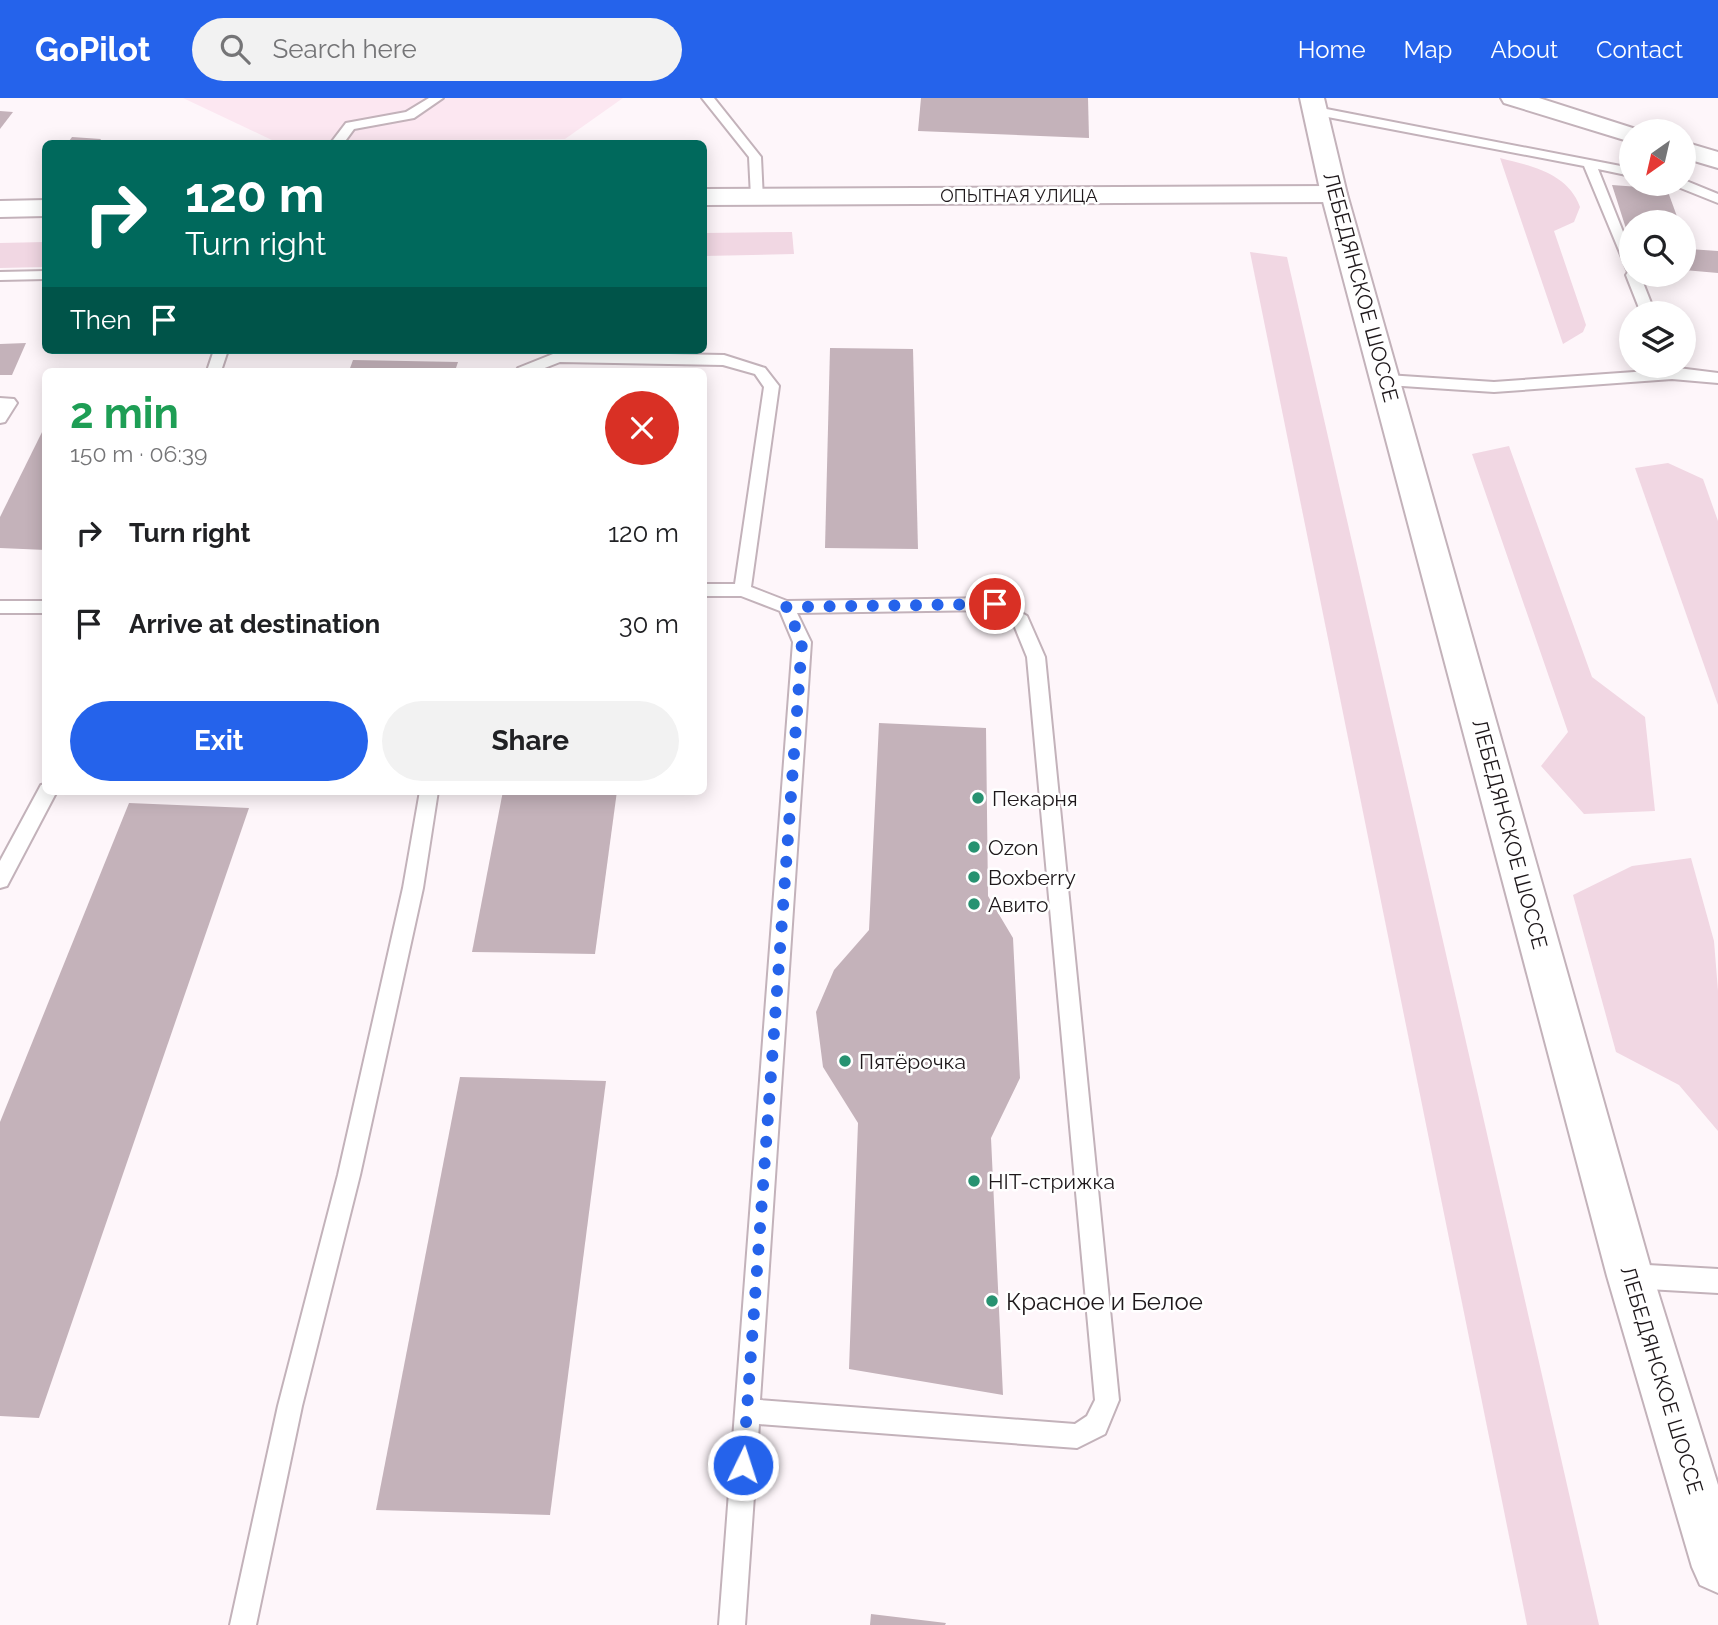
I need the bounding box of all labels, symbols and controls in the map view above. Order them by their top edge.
search box [192,18,682,81]
text: GoPilot [35,30,150,69]
icon: search [216,30,254,68]
text: Search here [272,34,417,64]
text: Home [1298,35,1366,64]
text: Map [1404,35,1452,64]
text: About [1490,35,1558,64]
text: Contact [1596,35,1683,64]
north arrow [1619,119,1696,196]
map controls [1619,119,1696,378]
text: 120 m [185,166,324,223]
icon: right [70,168,161,259]
street label: ЛЕБЕДЯНСКОЕ ШОССЕ [1318,169,1404,405]
street label: ОПЫТНАЯ УЛИЦА [940,185,1098,206]
button: search [1619,210,1696,287]
text: Turn right [185,225,326,262]
icon: arrive [145,301,183,339]
button: layers [1619,301,1696,378]
text: Then [70,305,131,335]
text: 2 min [70,389,179,438]
button: close [605,391,679,465]
text: 150 m · 06:39 [70,440,208,467]
icon: right [70,514,108,552]
text: Turn right [129,518,250,548]
text: 120 m [608,518,679,548]
pin [965,574,1025,634]
icon: arrive [976,585,1014,623]
icon: arrive [70,605,108,643]
text: Arrive at destination [129,609,380,639]
text: 30 m [619,609,679,639]
button: Exit [70,701,368,781]
button: Share [382,701,679,781]
street label: ЛЕБЕДЯНСКОЕ ШОССЕ [1467,716,1553,952]
place label: Пекарня [992,786,1078,811]
marker: Пекарня [970,790,986,806]
place label: Ozon [988,835,1039,860]
marker: Ozon [966,839,982,855]
place label: Boxberry [988,865,1076,890]
marker: Boxberry [966,869,982,885]
place label: Авито [988,892,1048,917]
marker: Авито [966,896,982,912]
place label: Пятёрочка [859,1049,966,1074]
marker: Пятёрочка [837,1053,853,1069]
place label: HIT-стрижка [988,1169,1115,1194]
marker: HIT-стрижка [966,1173,982,1189]
street label: ЛЕБЕДЯНСКОЕ ШОССЕ [1615,1263,1709,1497]
place label: Красное и Белое [1006,1287,1203,1316]
marker: Красное и Белое [984,1293,1000,1309]
position arrow [706,1428,780,1502]

